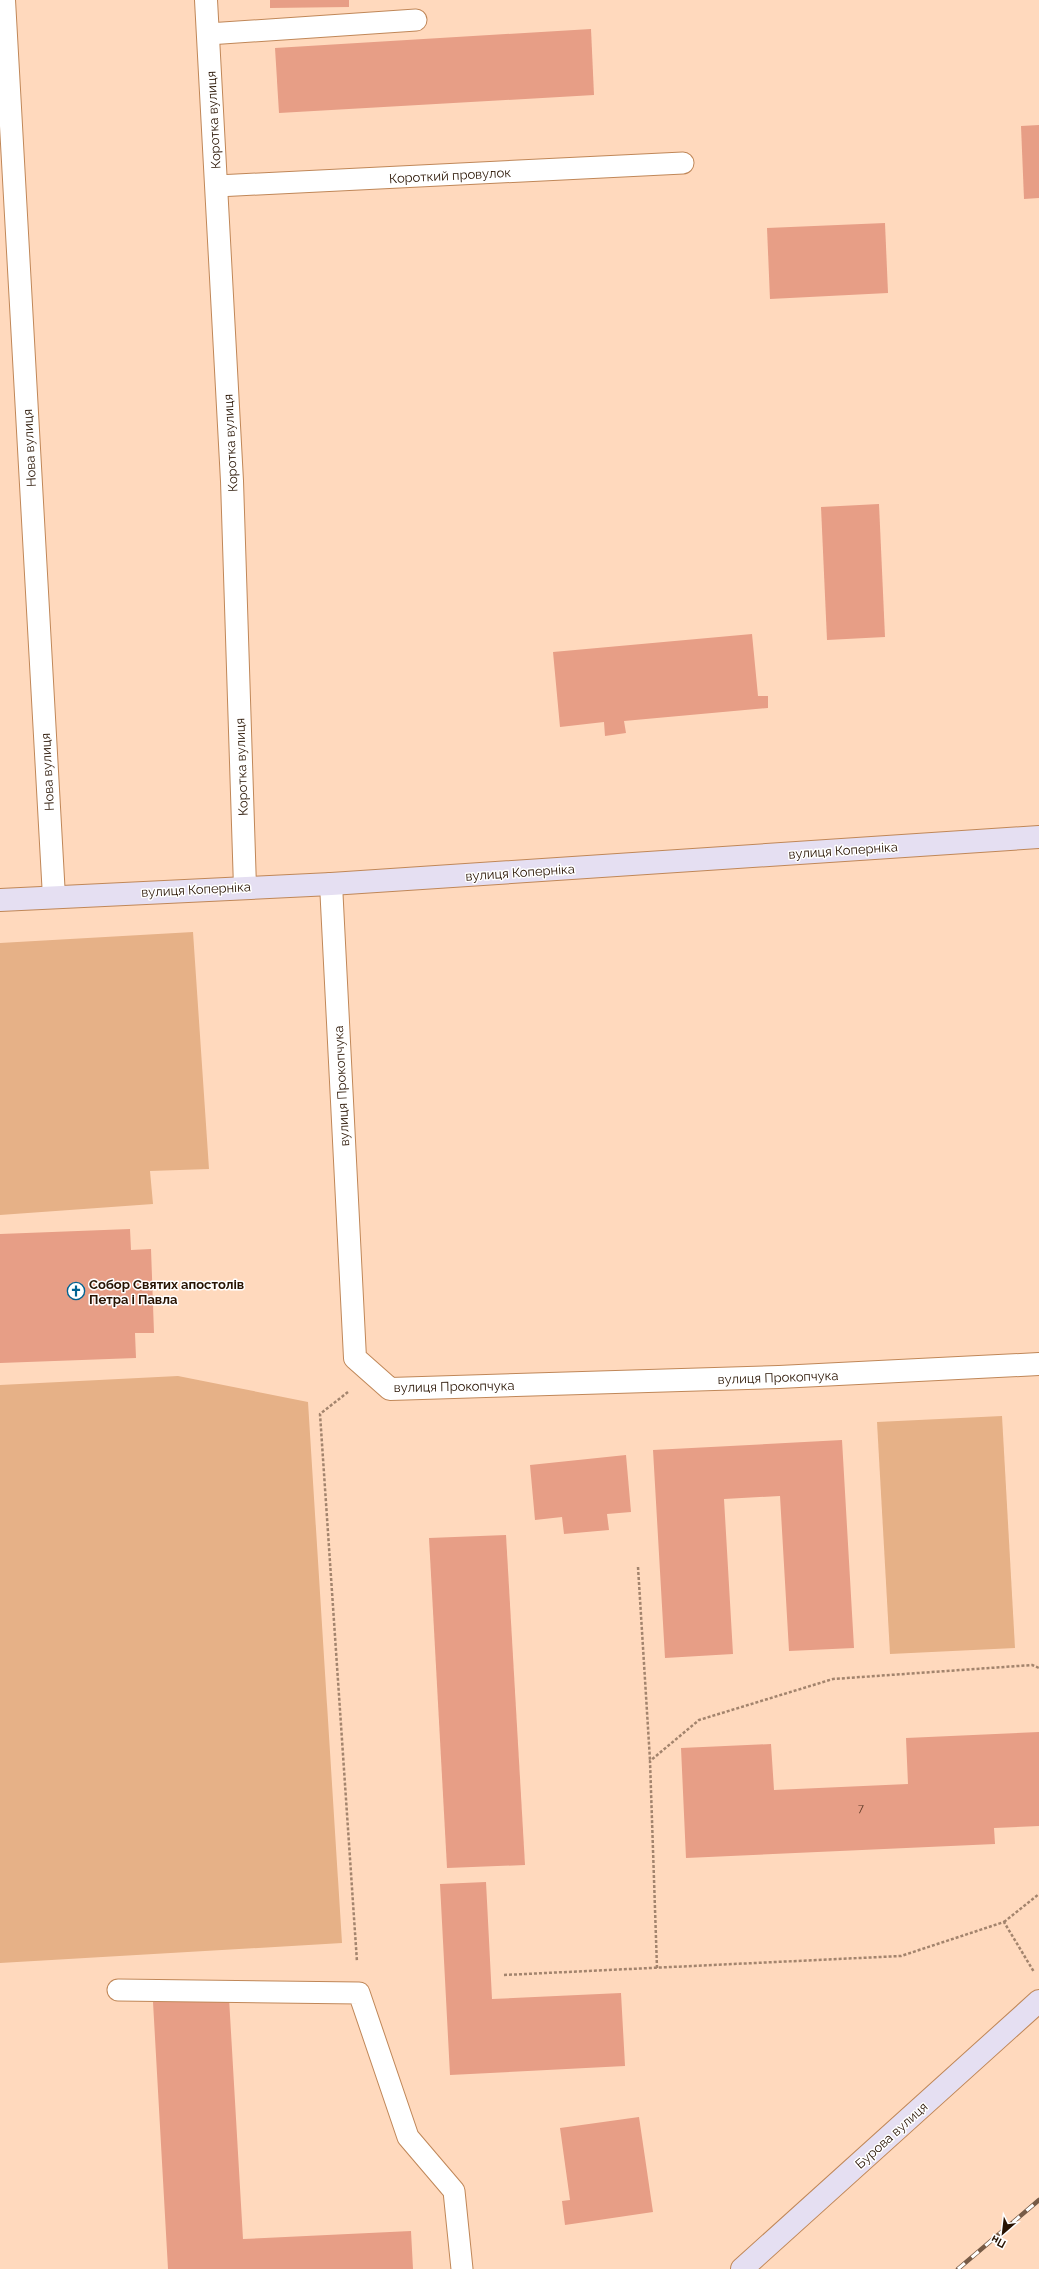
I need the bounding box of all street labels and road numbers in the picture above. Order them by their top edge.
street label: Коротка вулиця [203,71,224,169]
street label: Короткий провулок [389,165,512,186]
street label: Коротка вулиця [220,394,241,492]
street label: Нова вулиця [20,409,39,487]
street label: Коротка вулиця [232,718,251,816]
street label: Нова вулиця [38,733,57,811]
street label: вулиця Коперніка [788,839,898,862]
street label: вулиця Коперніка [465,861,575,884]
street label: вулиця Коперніка [141,879,251,900]
street label: вулиця Прокопчука [331,1025,352,1147]
street label: вулиця Прокопчука [717,1368,839,1387]
street label: вулиця Прокопчука [393,1378,515,1395]
street label: Бурова вулиця [852,2099,931,2172]

